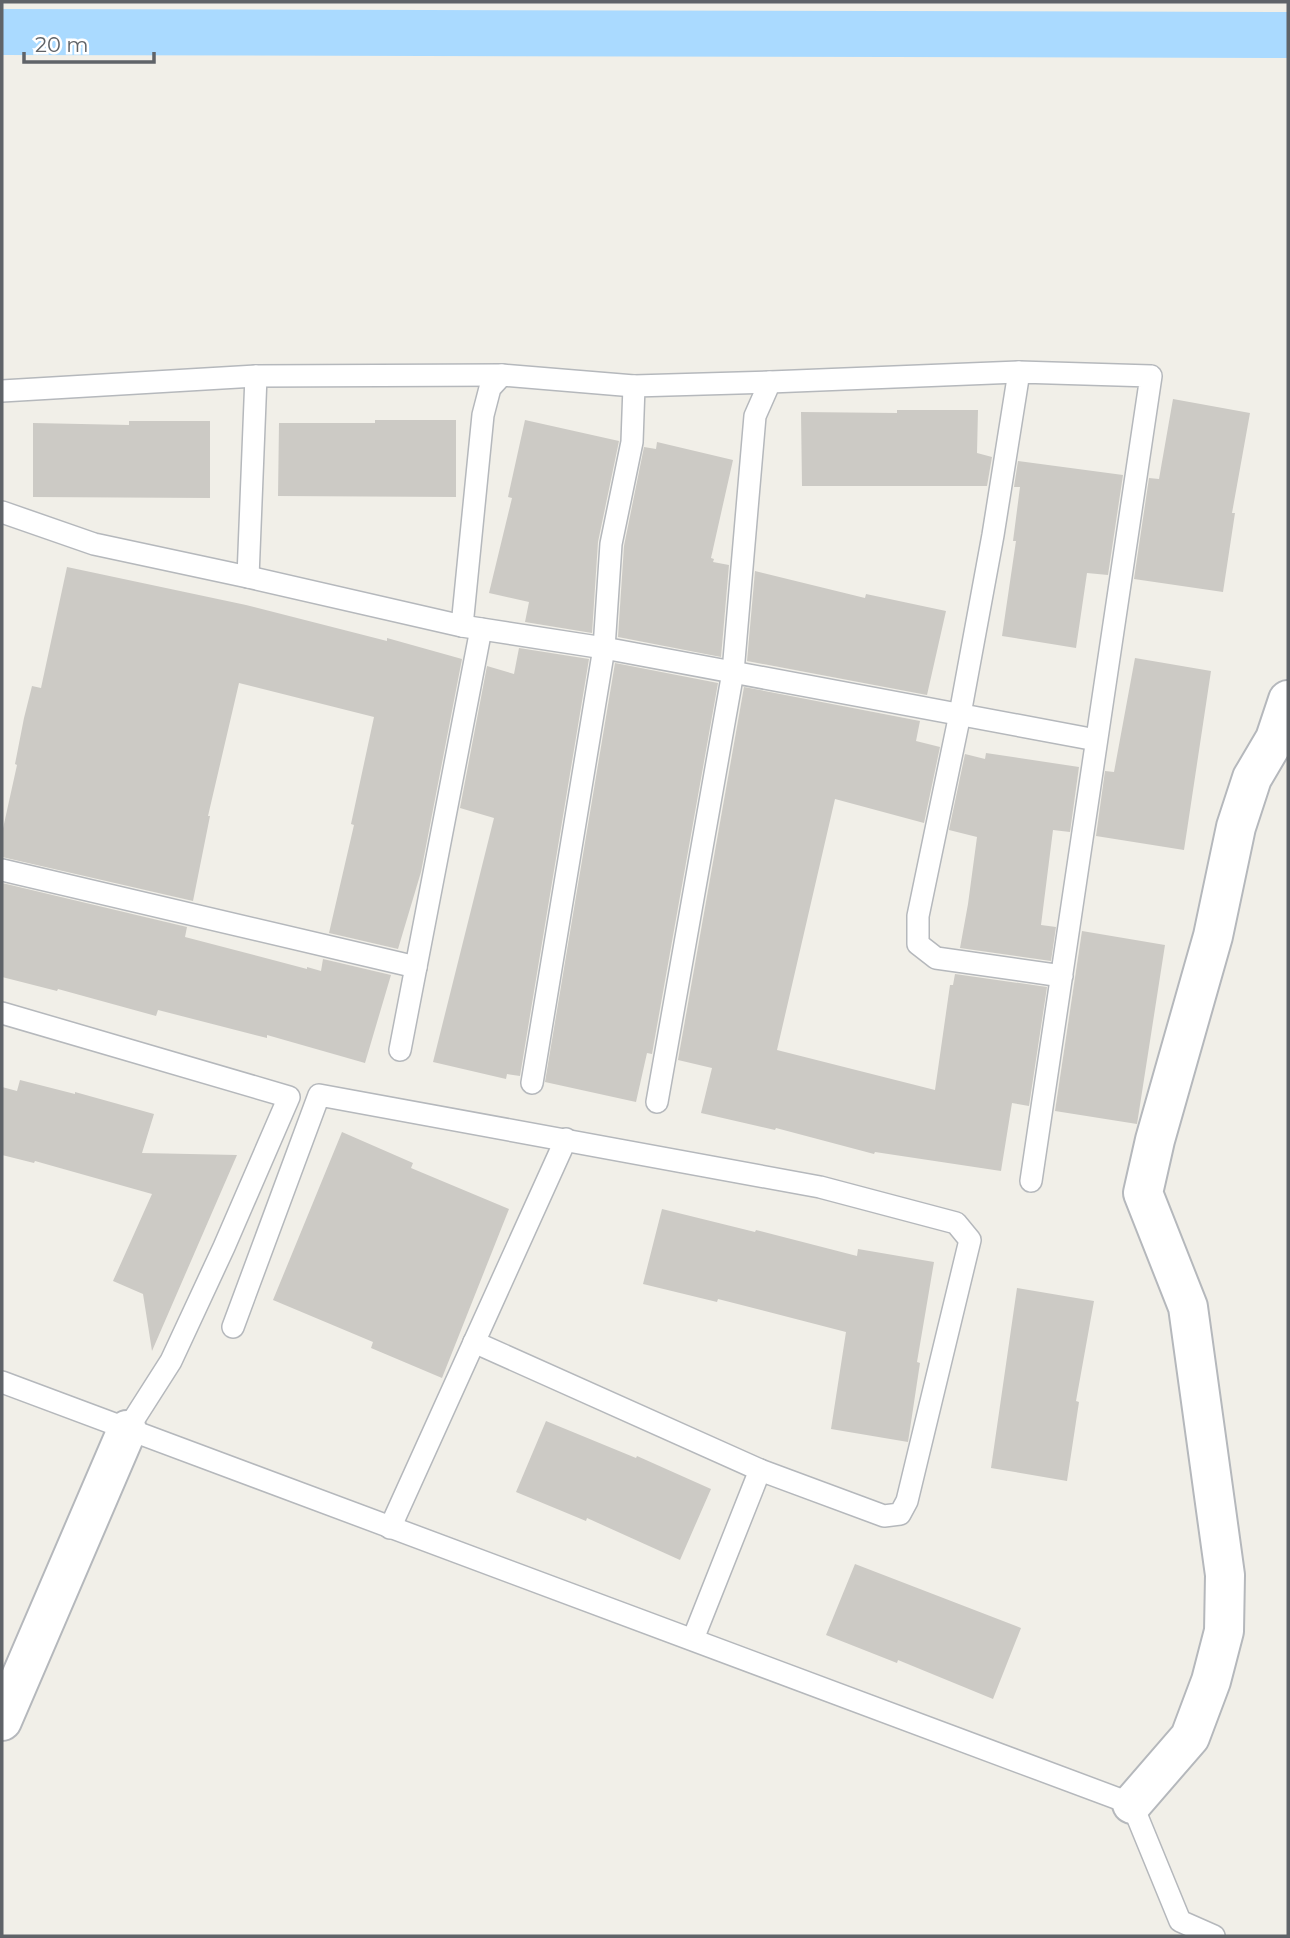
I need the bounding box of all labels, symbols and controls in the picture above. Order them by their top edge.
scale bar [24,21,154,65]
text: 20 m [35,32,89,57]

